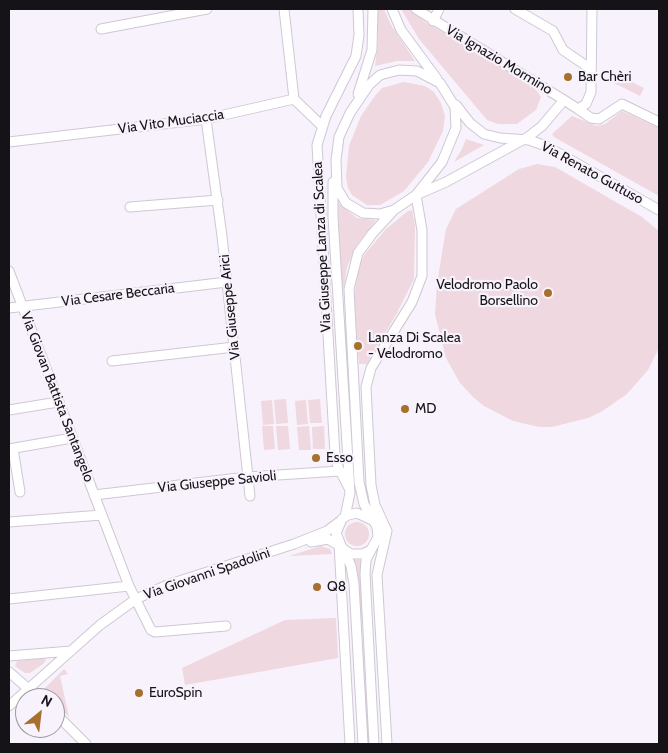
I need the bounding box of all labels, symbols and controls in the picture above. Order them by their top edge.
street label: Via Ignazio Mormino [443,22,555,98]
place label: Bar Chèri [578,69,631,85]
marker: Bar Chèri [562,71,574,83]
street label: Via Vito Muciaccia [117,106,225,138]
street label: Via Renato Guttuso [538,138,646,208]
street label: Via Giuseppe Lanza di Scalea [309,161,335,333]
street label: Via Giuseppe Arici [216,253,244,361]
place label: Velodromo Paolo Borsellino [436,277,538,310]
street label: Via Cesare Beccaria [61,280,175,310]
marker: Velodromo Paolo Borsellino [542,287,554,299]
street label: Via Giovan Battista Santangelo [17,309,97,485]
place label: Lanza Di Scalea - Velodromo [368,330,461,362]
marker: Lanza Di Scalea - Velodromo [352,340,364,352]
place label: MD [415,401,436,417]
marker: MD [399,403,411,415]
place label: Esso [326,450,353,466]
marker: Esso [310,452,322,464]
street label: Via Giuseppe Savioli [157,467,277,497]
street label: Via Giovanni Spadolini [142,545,272,603]
place label: Q8 [327,579,346,595]
marker: Q8 [311,581,323,593]
place label: EuroSpin [149,685,202,701]
marker: EuroSpin [133,687,145,699]
north arrow [15,688,65,738]
text: N [38,690,55,711]

